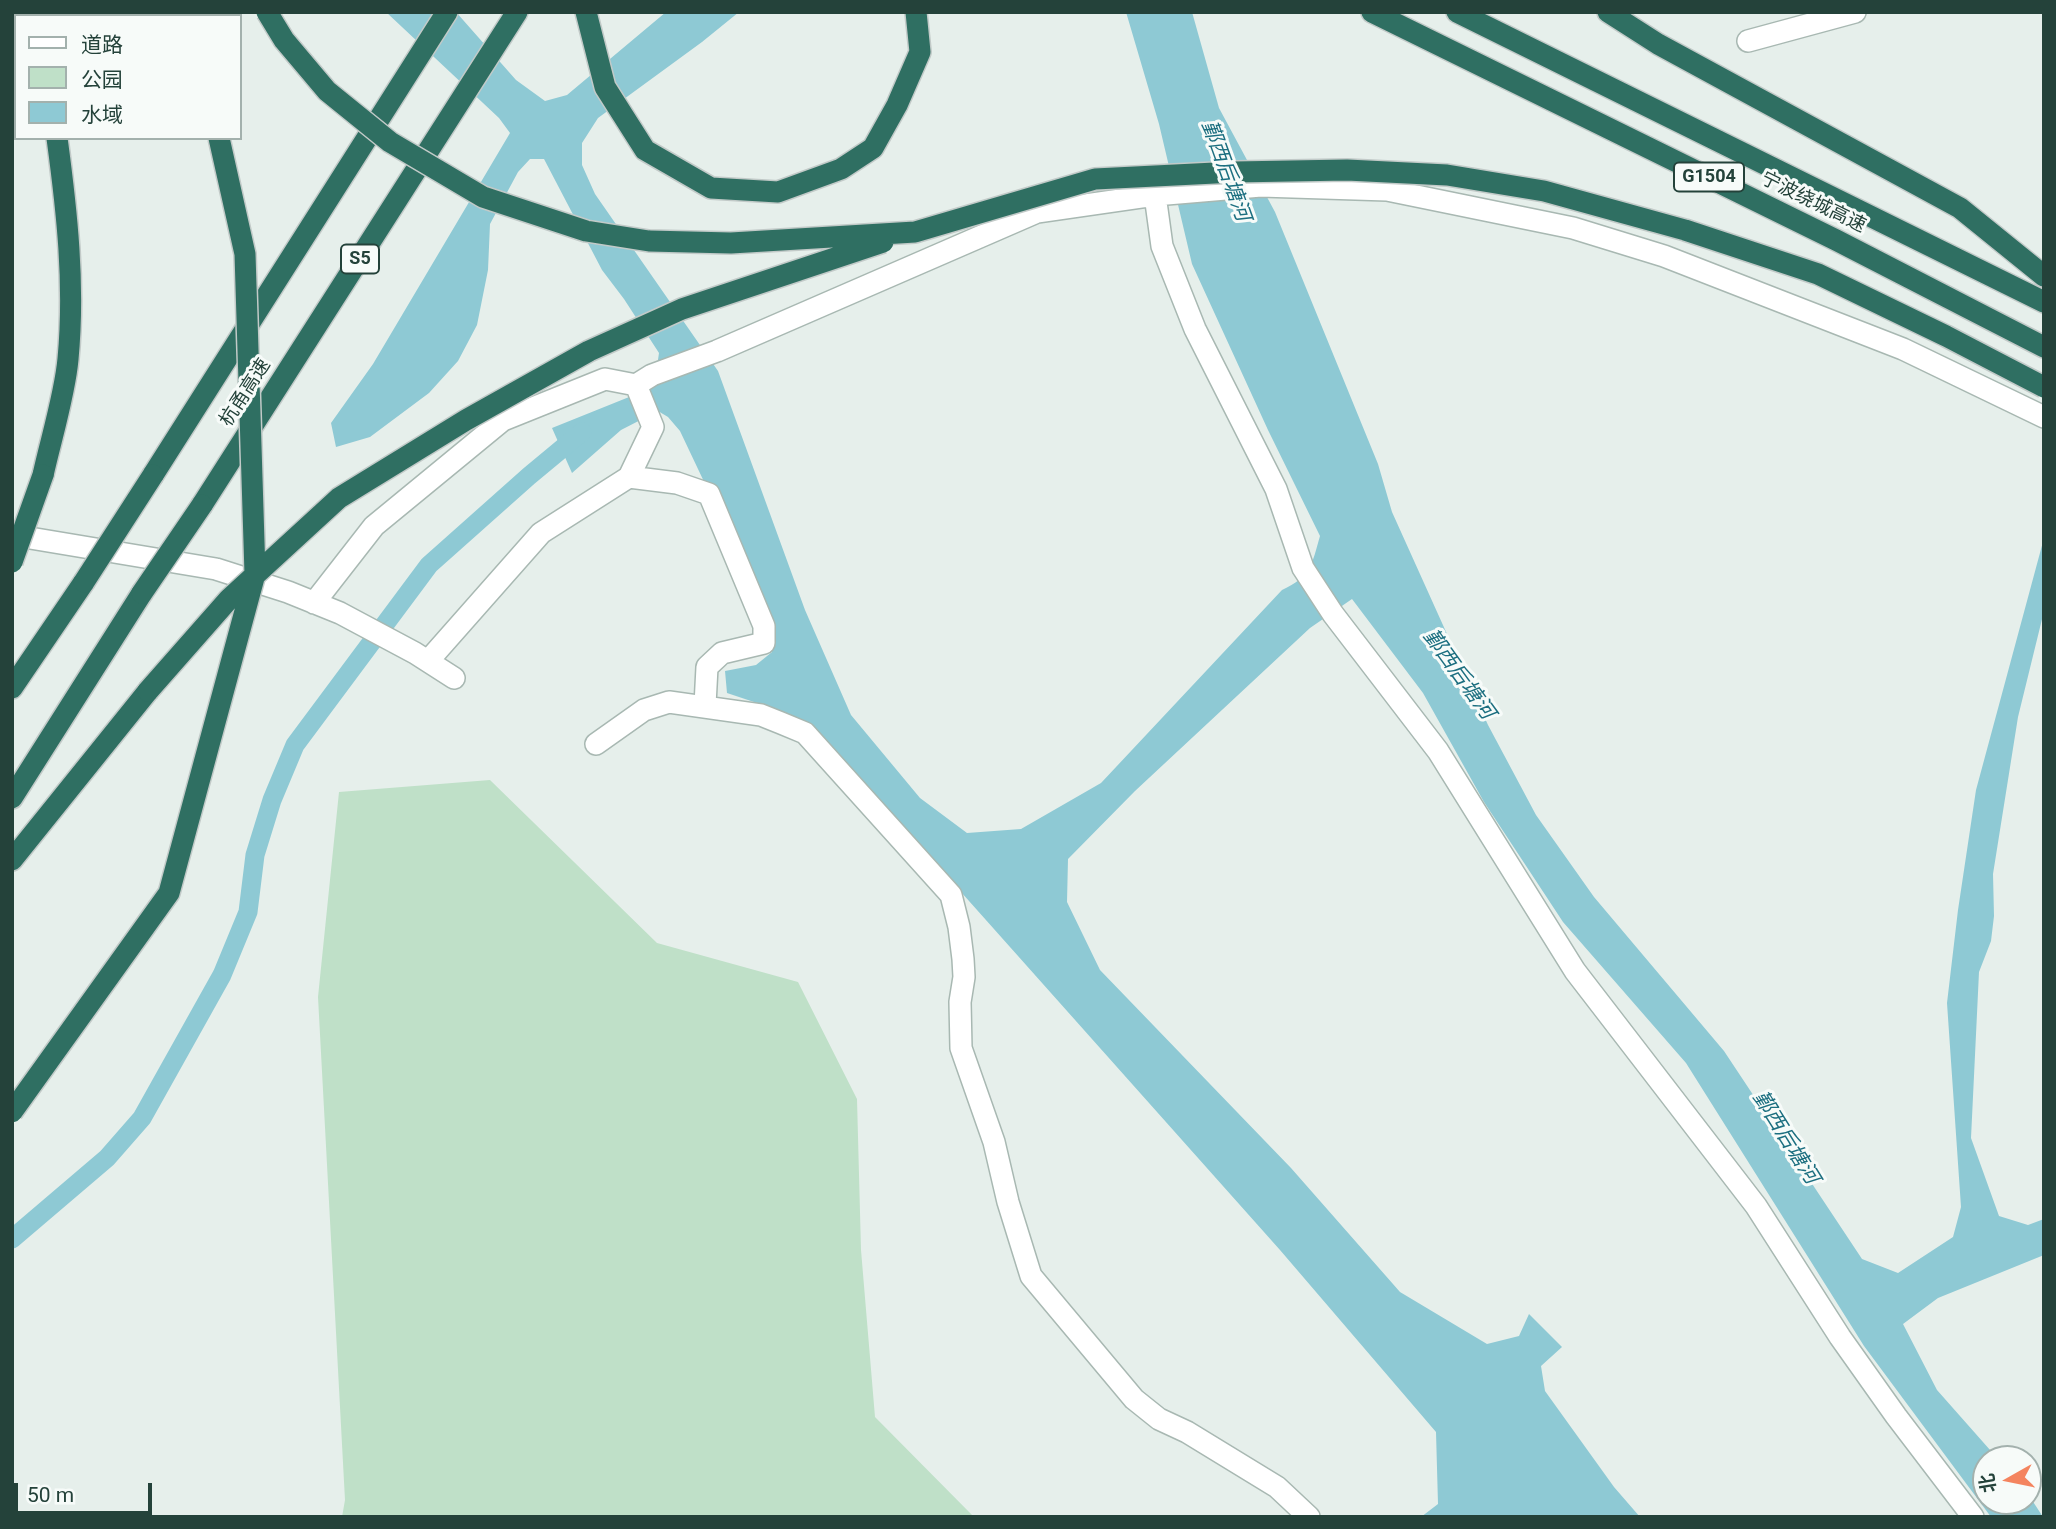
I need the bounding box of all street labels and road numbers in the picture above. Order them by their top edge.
road number: G1504 [1674,162,1744,192]
street label: 宁波绕城高速 [1757,168,1869,238]
road number: S5 [341,244,379,274]
street label: 杭甬高速 [216,355,276,431]

